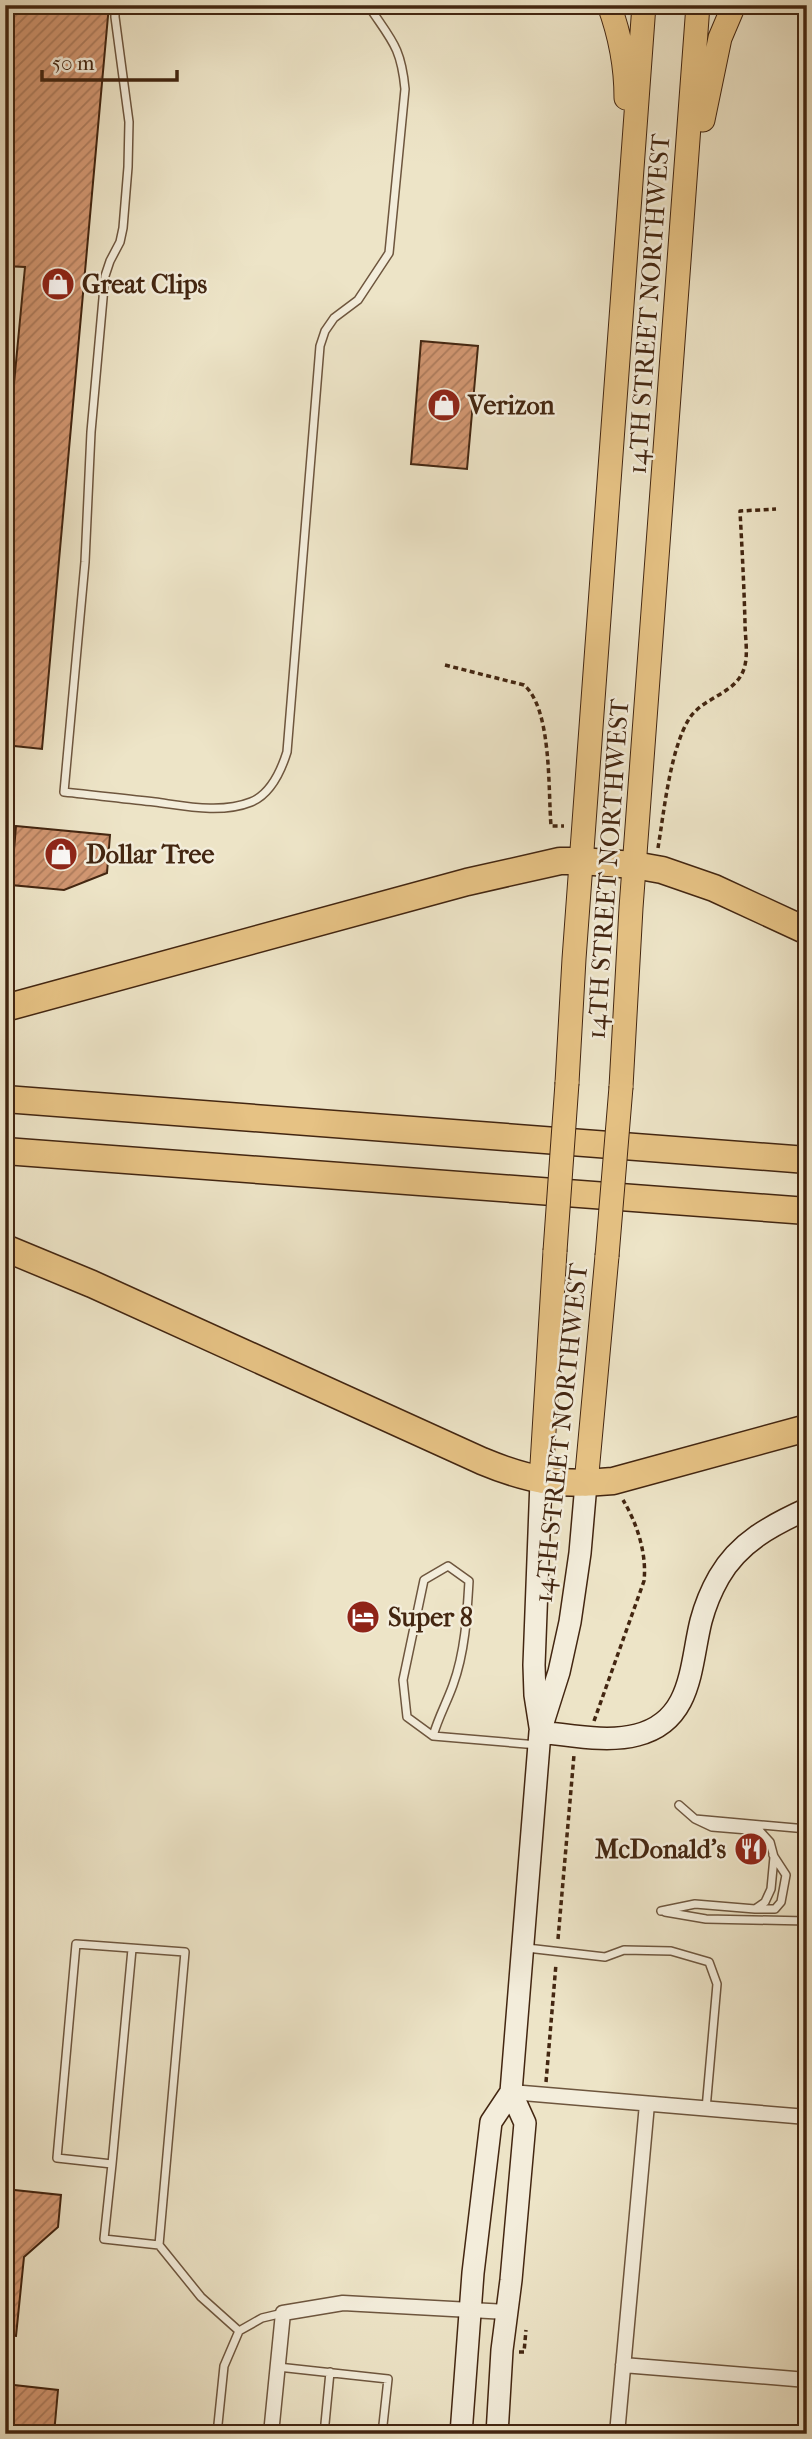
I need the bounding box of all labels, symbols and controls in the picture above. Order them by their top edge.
scale bar [42,38,177,82]
text: 50 m [52,51,95,75]
street label: 14TH STREET NORTHWEST [622,132,676,475]
shop icon: Great Clips [39,265,77,303]
place label: Great Clips [82,269,208,300]
shop icon: Verizon [425,386,463,424]
place label: Verizon [467,390,556,421]
street label: 14TH STREET NORTHWEST [581,697,635,1040]
shop icon: Dollar Tree [42,835,80,873]
place label: Dollar Tree [86,839,214,870]
street label: 14TH STREET NORTHWEST [528,1261,594,1604]
hotel icon: Super 8 [344,1598,382,1636]
place label: Super 8 [388,1602,473,1633]
restaurant icon: McDonald's [732,1830,770,1868]
place label: McDonald's [595,1834,726,1865]

